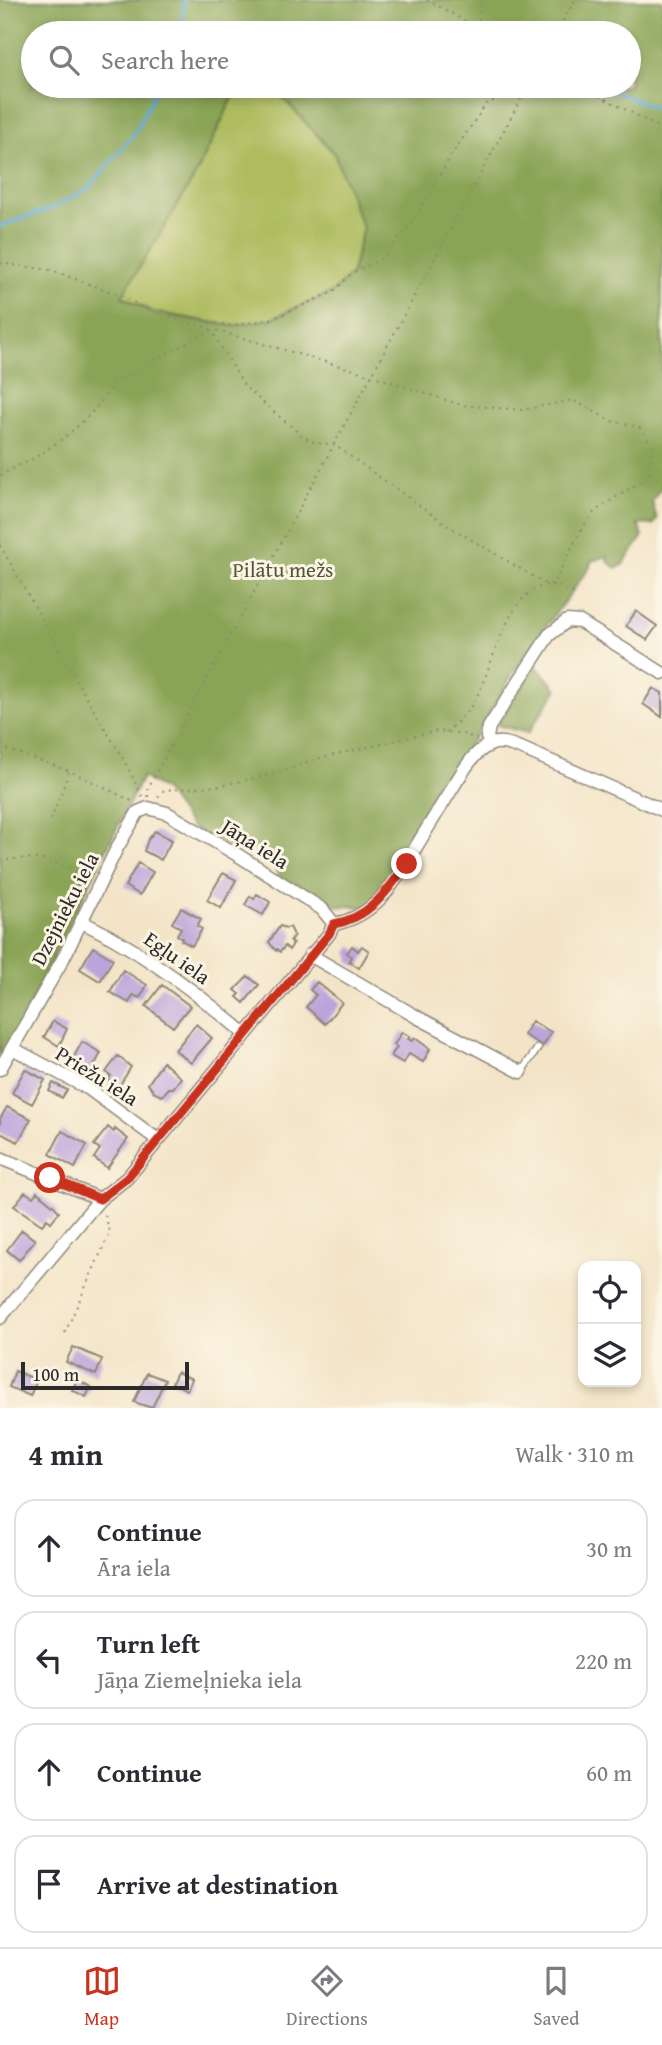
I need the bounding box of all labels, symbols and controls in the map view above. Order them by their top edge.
search box [21,21,641,98]
text: Search here [101,40,229,79]
icon: search [45,41,83,79]
park label: Pilātu mežs [233,554,333,585]
street label: Jāņa iela [213,809,295,876]
street label: Dzejnieku iela [23,847,106,971]
route end [391,848,422,879]
street label: Egļu iela [138,924,217,992]
street label: Priežu iela [50,1038,145,1113]
route start [34,1162,65,1193]
map controls [578,1261,641,1387]
button: locate [578,1261,641,1324]
button: layers [578,1324,641,1387]
scale bar [21,1359,189,1391]
text: 100 m [32,1360,79,1388]
text: 4 min [28,1432,103,1476]
text: Walk · 310 m [515,1437,634,1470]
text: Continue [97,1512,202,1551]
icon: ahead [30,1529,68,1567]
text: 30 m [586,1532,632,1565]
text: Āra iela [97,1551,171,1584]
text: Turn left [97,1624,200,1663]
icon: left [30,1641,68,1679]
text: 220 m [575,1644,632,1677]
text: Jāņa Ziemeļnieka iela [97,1663,302,1696]
icon: ahead [30,1753,68,1791]
text: Continue [97,1753,202,1792]
text: 60 m [586,1756,632,1789]
icon: arrive [30,1865,68,1903]
text: Arrive at destination [97,1865,338,1904]
tab: Map [83,1962,121,2032]
tab: Directions [286,1962,368,2032]
tab: Saved [533,1962,579,2032]

